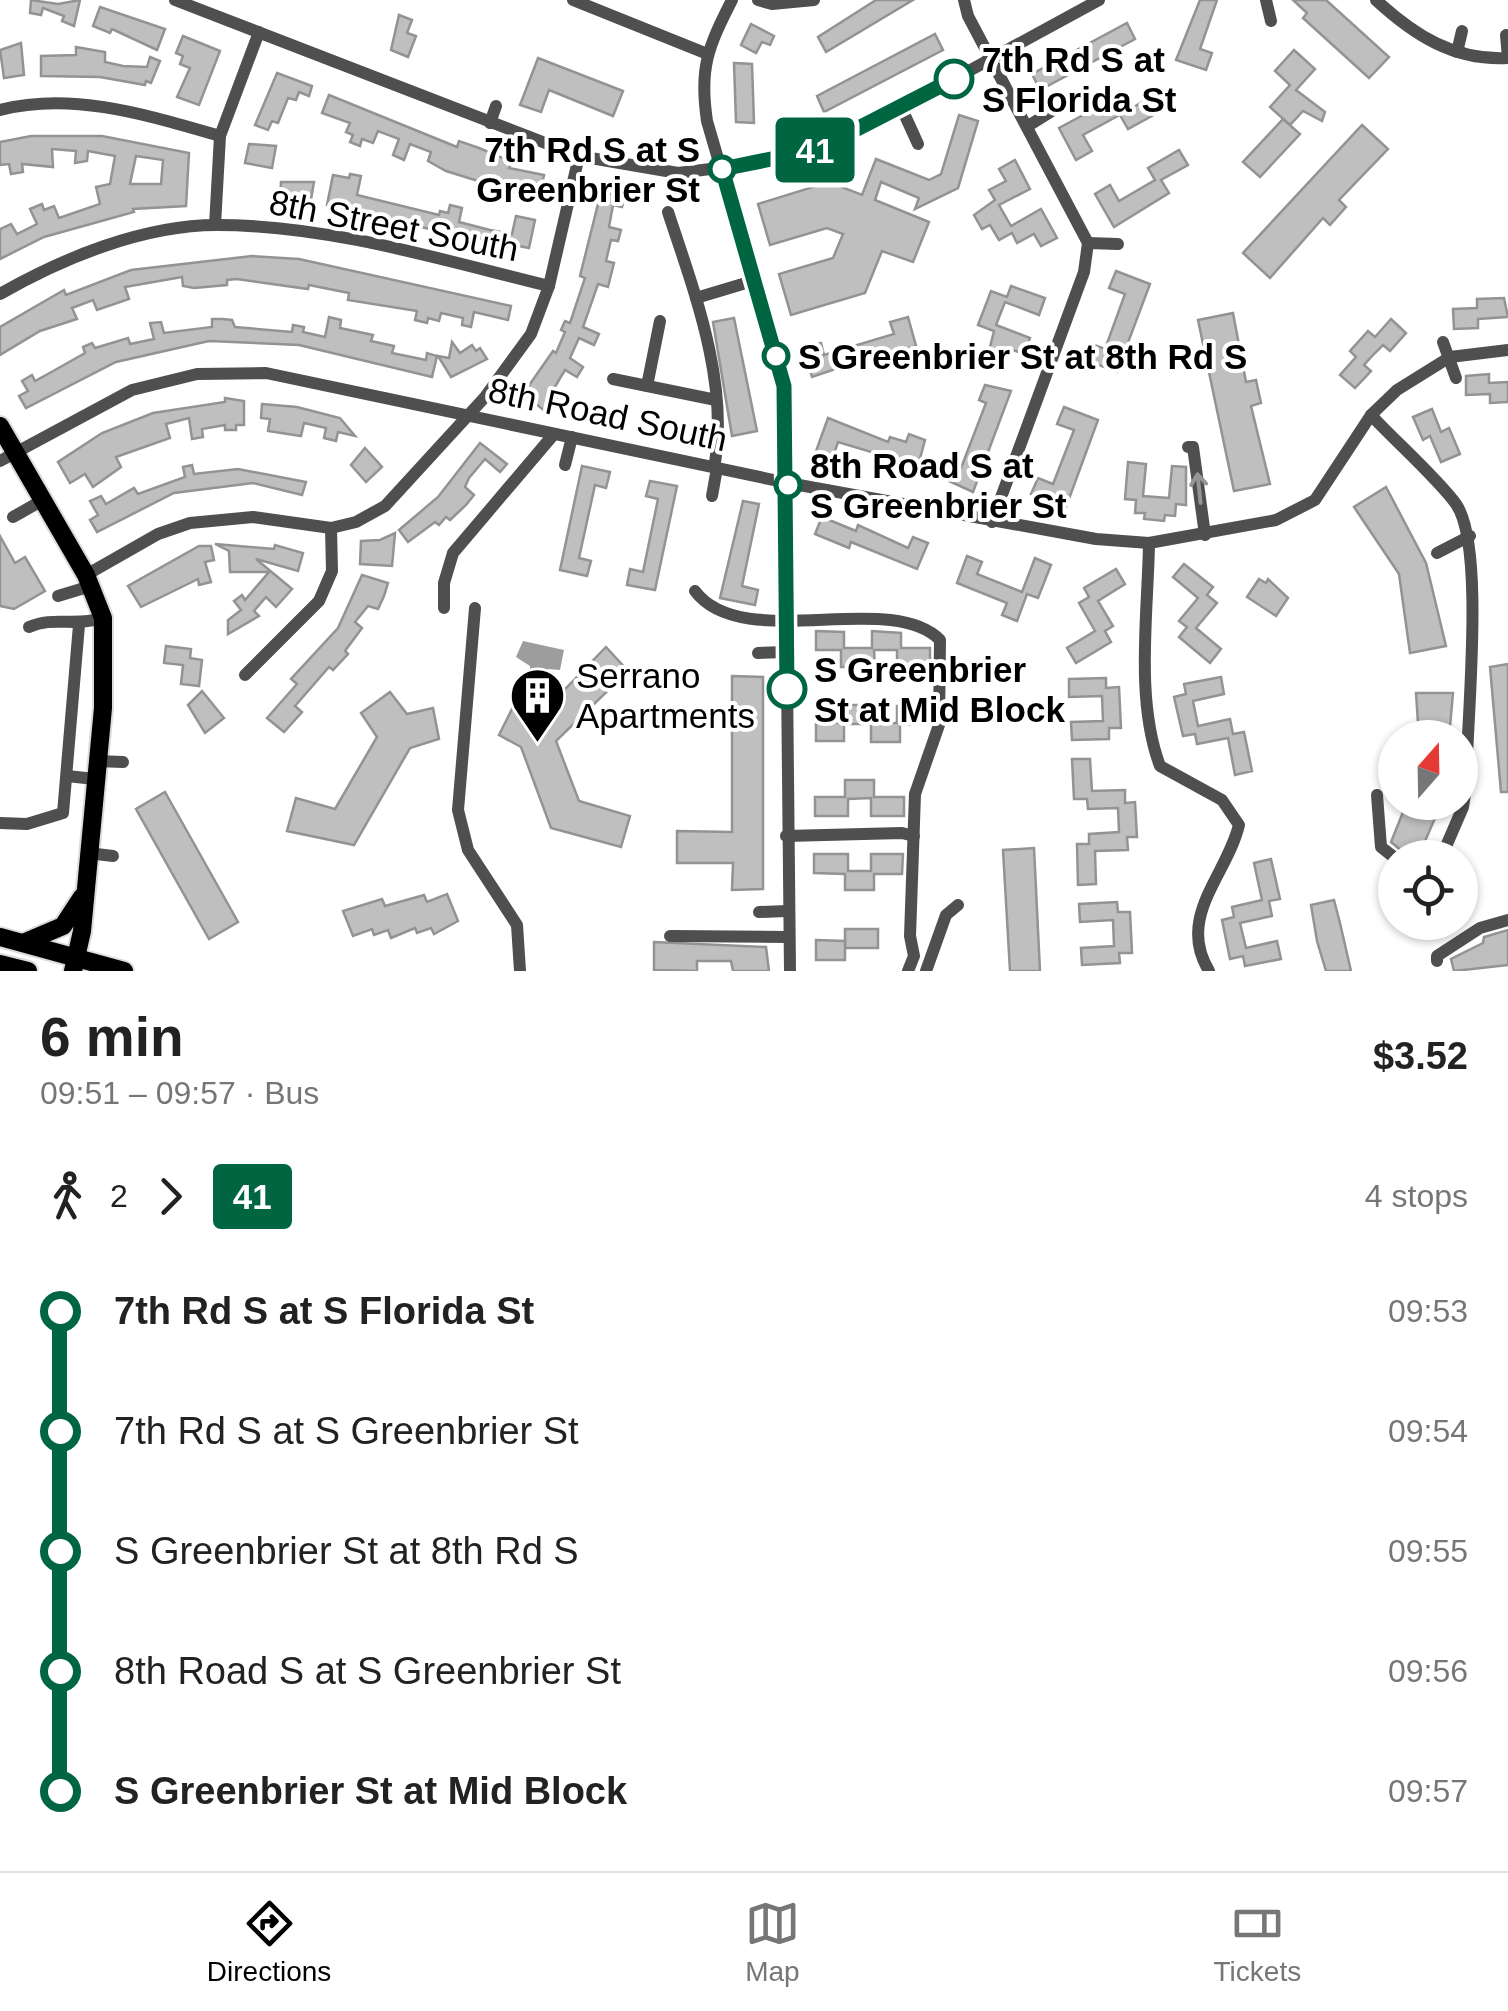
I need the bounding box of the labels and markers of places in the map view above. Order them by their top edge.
place label: 7th Rd S at S Florida St [982,40,1177,119]
marker: 7th Rd S at S Florida St [935,60,973,98]
place label: 7th Rd S at S Greenbrier St [476,130,700,209]
marker: 7th Rd S at S Greenbrier St [709,156,735,182]
place label: S Greenbrier St at 8th Rd S [798,337,1247,376]
marker: S Greenbrier St at 8th Rd S [763,343,789,369]
place label: 8th Road S at S Greenbrier St [810,446,1067,525]
marker: 8th Road S at S Greenbrier St [775,472,801,498]
place label: S Greenbrier St at Mid Block [814,650,1065,729]
place label: Serrano Apartments [576,656,755,735]
building icon: Serrano Apartments [507,665,567,744]
marker: S Greenbrier St at Mid Block [768,670,806,708]

